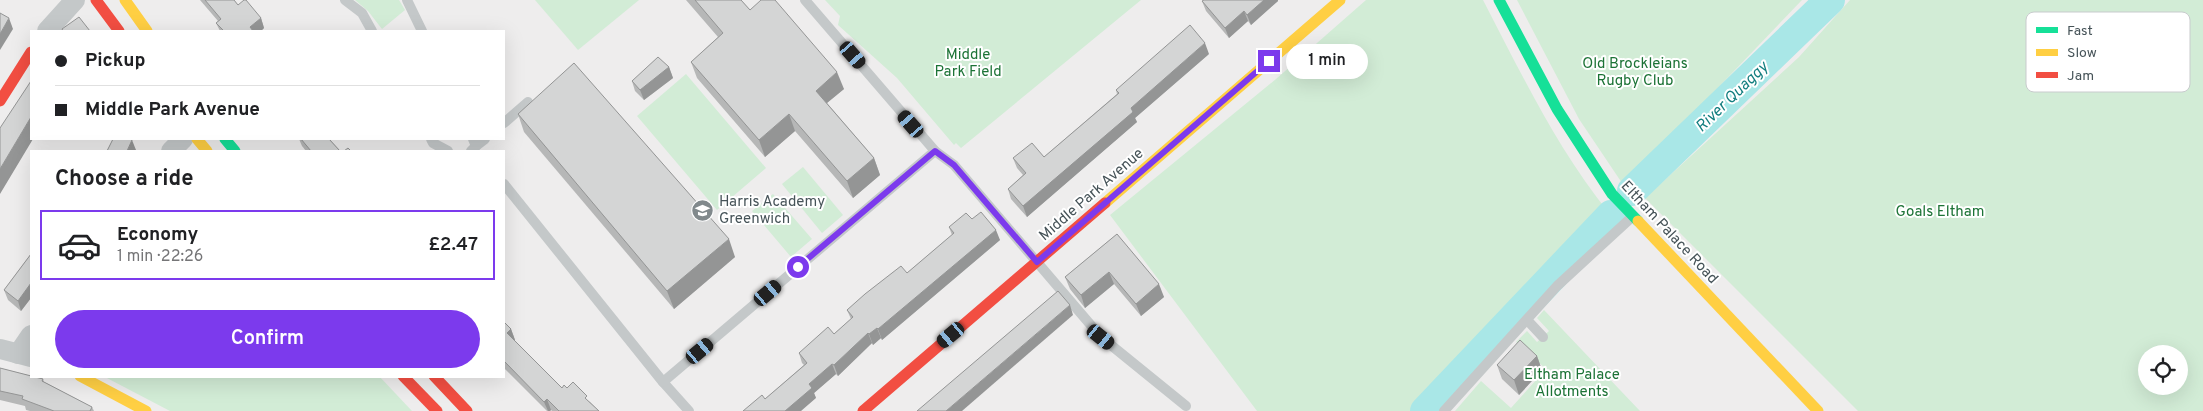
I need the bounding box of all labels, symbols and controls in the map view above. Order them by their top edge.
legend [2026,12,2190,92]
text: Fast [2067,23,2093,40]
car [837,39,868,71]
callout: 1 min [1286,44,1369,78]
text: Slow [2067,45,2097,62]
park label: Middle Park Field [934,46,1002,82]
text: Pickup [85,49,145,73]
route end [1258,50,1280,72]
text: 1 min [1308,51,1346,71]
park label: Old Brockleians Rugby Club [1582,55,1688,91]
water label: River Quaggy [1692,56,1774,137]
text: Jam [2067,68,2094,85]
text: Middle Park Avenue [85,98,260,122]
car [895,108,926,140]
street label: Middle Park Avenue [1036,145,1148,246]
text: Choose a ride [55,166,193,193]
street label: Eltham Palace Road [1616,177,1722,289]
place label: Harris Academy Greenwich [719,193,825,229]
school or university icon: Harris Academy Greenwich [691,198,715,222]
park label: Goals Eltham [1896,203,1984,222]
icon: car [57,223,102,268]
text: Economy [117,223,198,247]
text: £2.47 [428,233,478,257]
text: 1 min · 22:26 [117,247,203,267]
route start [787,256,809,278]
car [751,278,784,308]
button: Confirm [55,310,480,368]
car [934,320,967,350]
car [1084,322,1117,352]
car [683,336,716,366]
map controls [2138,345,2188,395]
button: locate [2138,345,2188,395]
park label: Eltham Palace Allotments [1524,366,1620,402]

